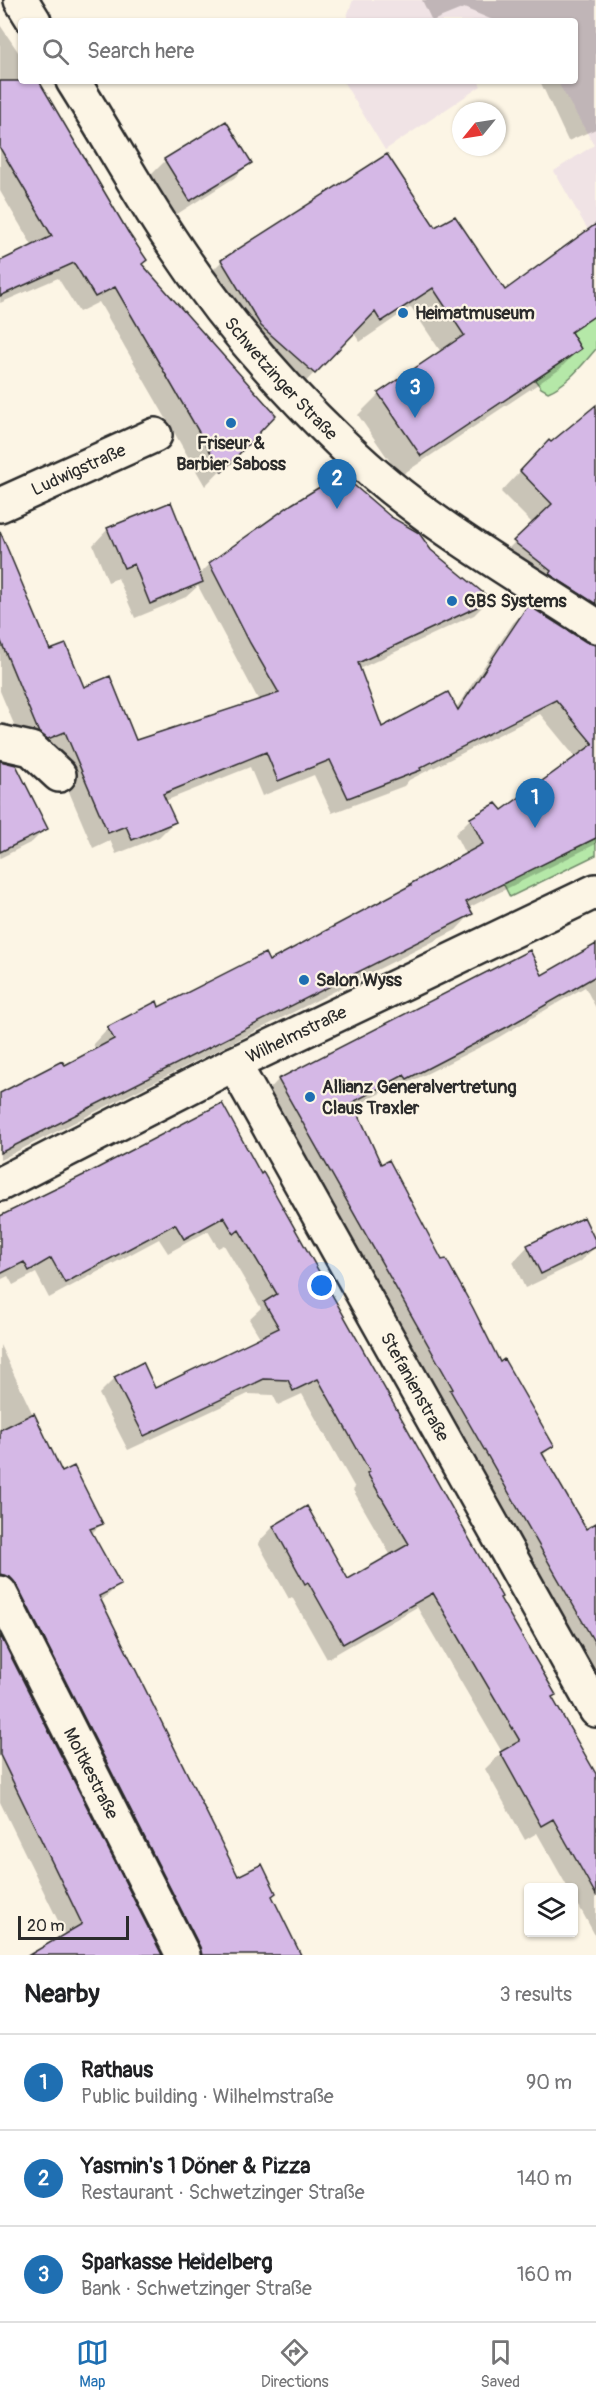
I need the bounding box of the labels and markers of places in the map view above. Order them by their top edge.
place label: Heimatmuseum [415,302,535,325]
marker: Heimatmuseum [396,306,410,320]
pin: 3 [396,368,434,418]
marker: Friseur & Barbier Saboss [224,416,238,430]
place label: Friseur & Barbier Saboss [176,432,287,476]
pin: 2 [318,460,356,509]
place label: GBS Systems [464,590,567,613]
marker: GBS Systems [445,594,459,608]
pin: 1 [516,778,554,828]
place label: Salon Wyss [316,969,403,992]
marker: Salon Wyss [297,973,311,987]
place label: Allianz Generalvertretung Claus Traxler [322,1076,517,1120]
marker: Allianz Generalvertretung Claus Traxler [303,1090,317,1104]

